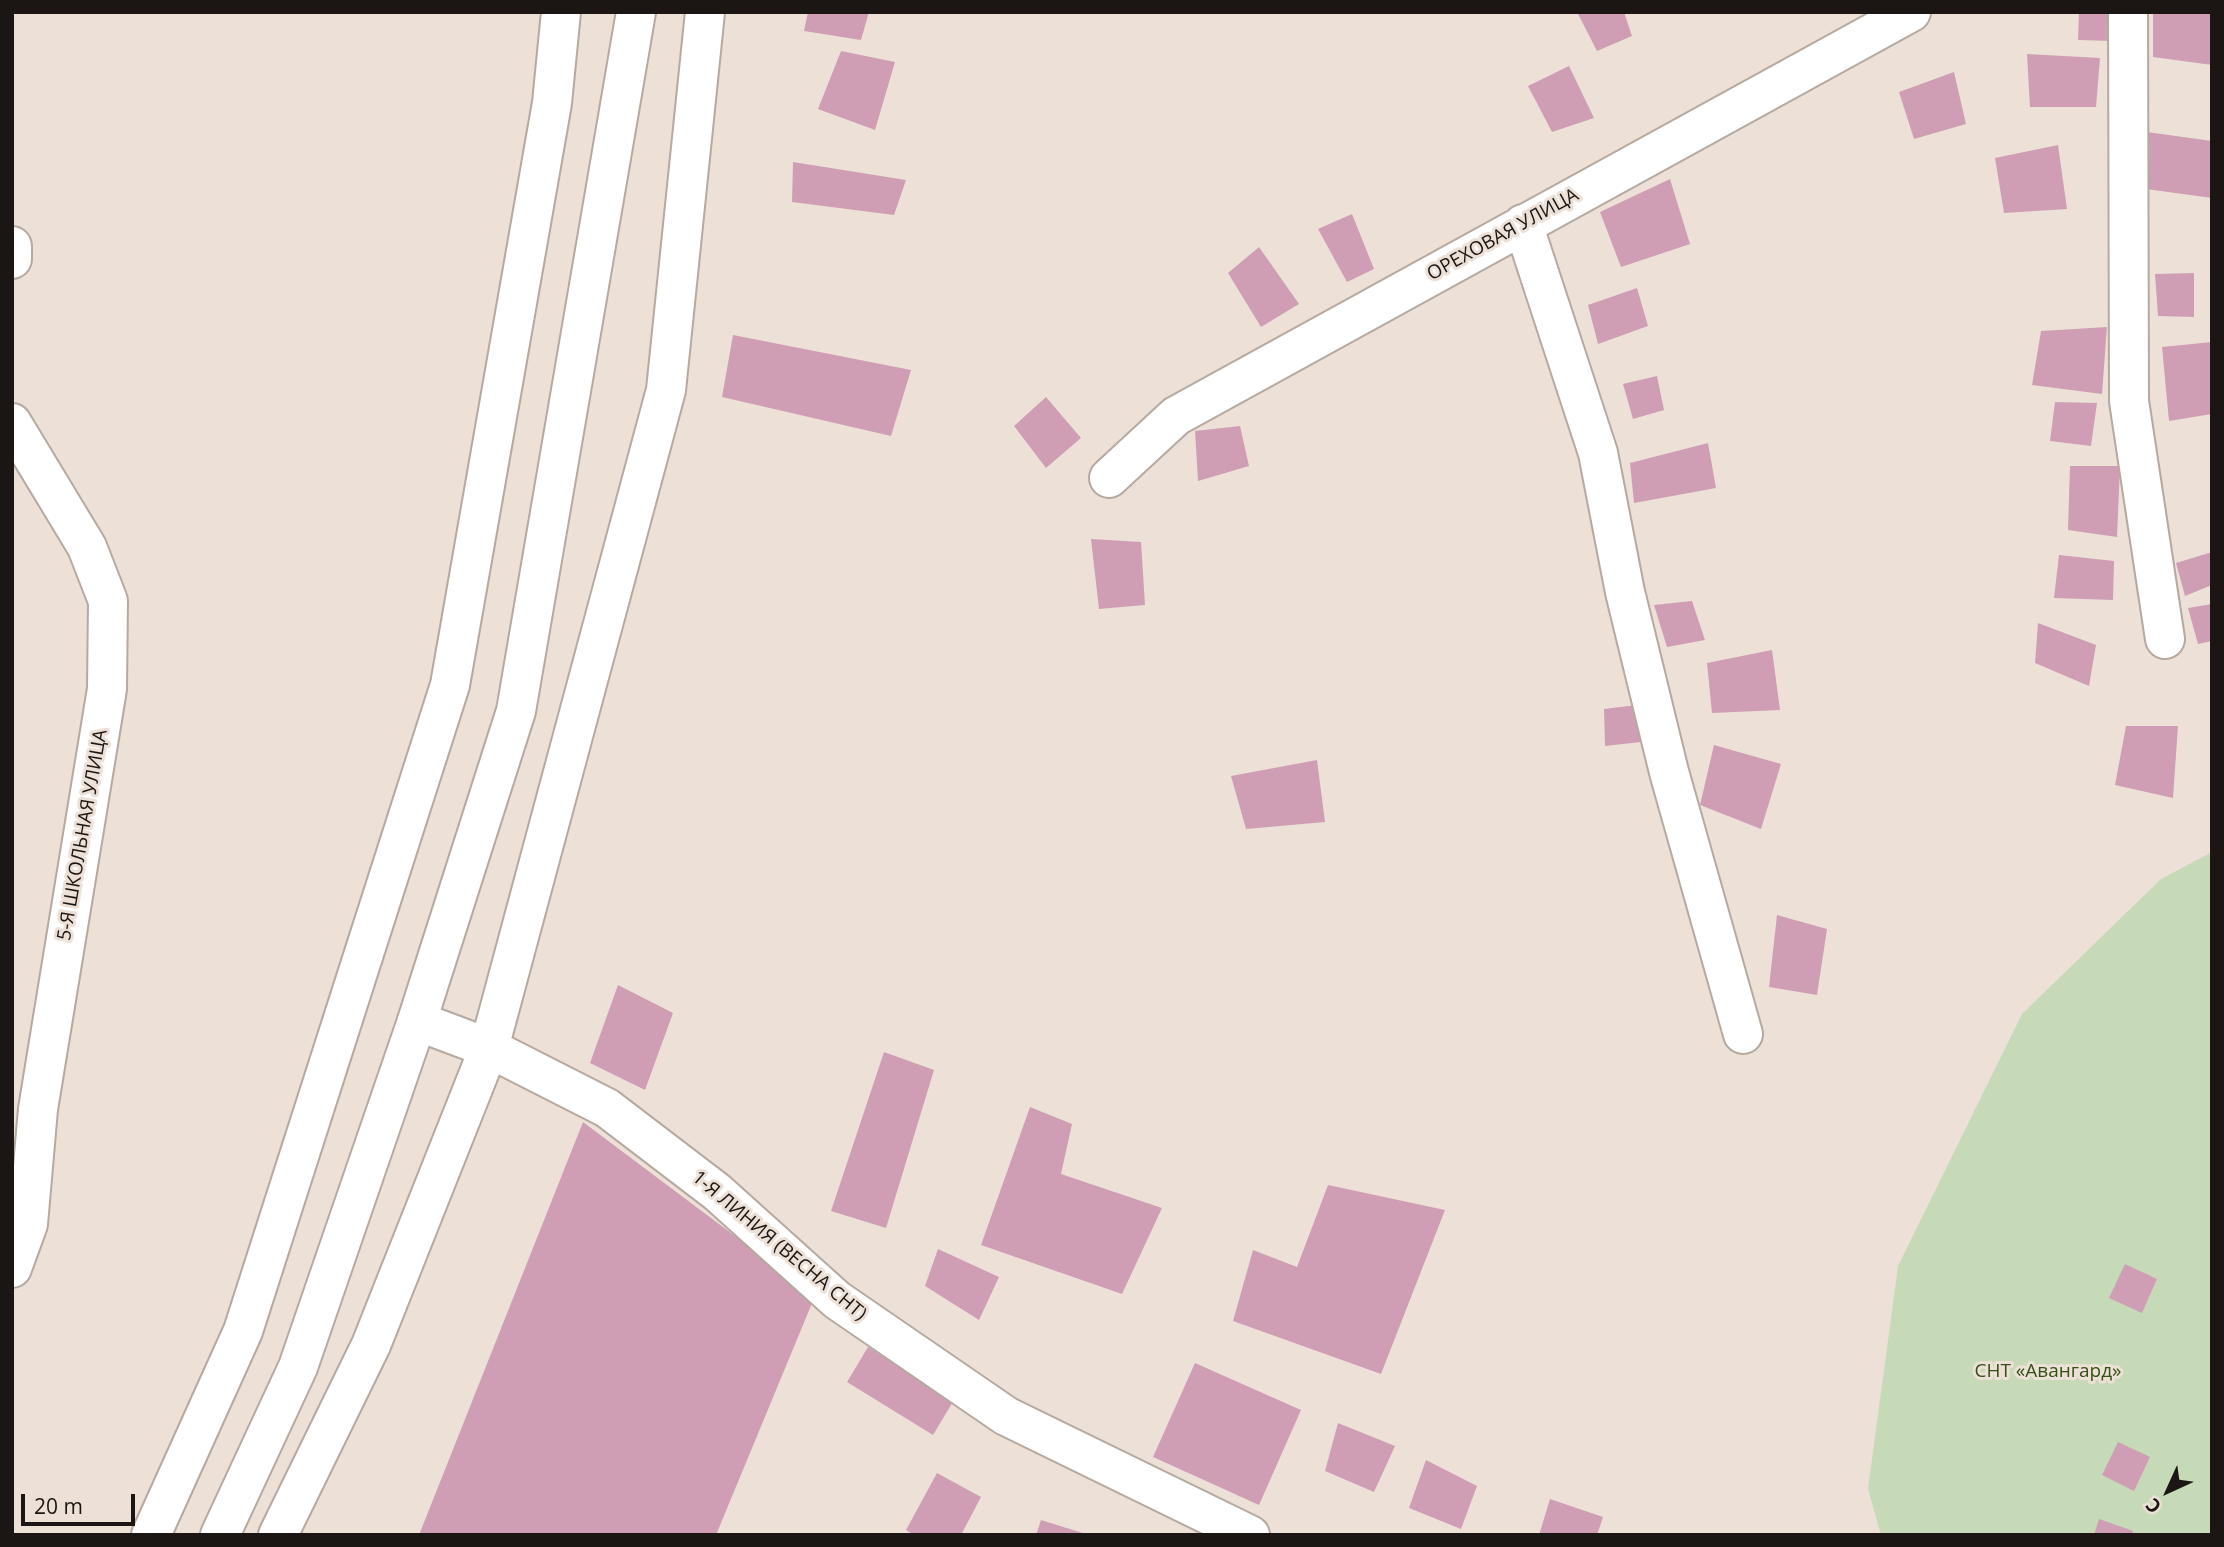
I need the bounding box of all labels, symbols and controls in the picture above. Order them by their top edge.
street label: ОРЕХОВАЯ УЛИЦА [1423,184,1583,286]
street label: 5-Я ШКОЛЬНАЯ УЛИЦА [53,728,113,942]
street label: 1-Я ЛИНИЯ (ВЕСНА СНТ) [687,1166,871,1326]
park label: СНТ «Авангард» [1974,1361,2122,1383]
north arrow [2133,1456,2203,1526]
scale bar [24,1480,138,1524]
text: 20 m [34,1492,83,1520]
text: С [2140,1492,2167,1519]

